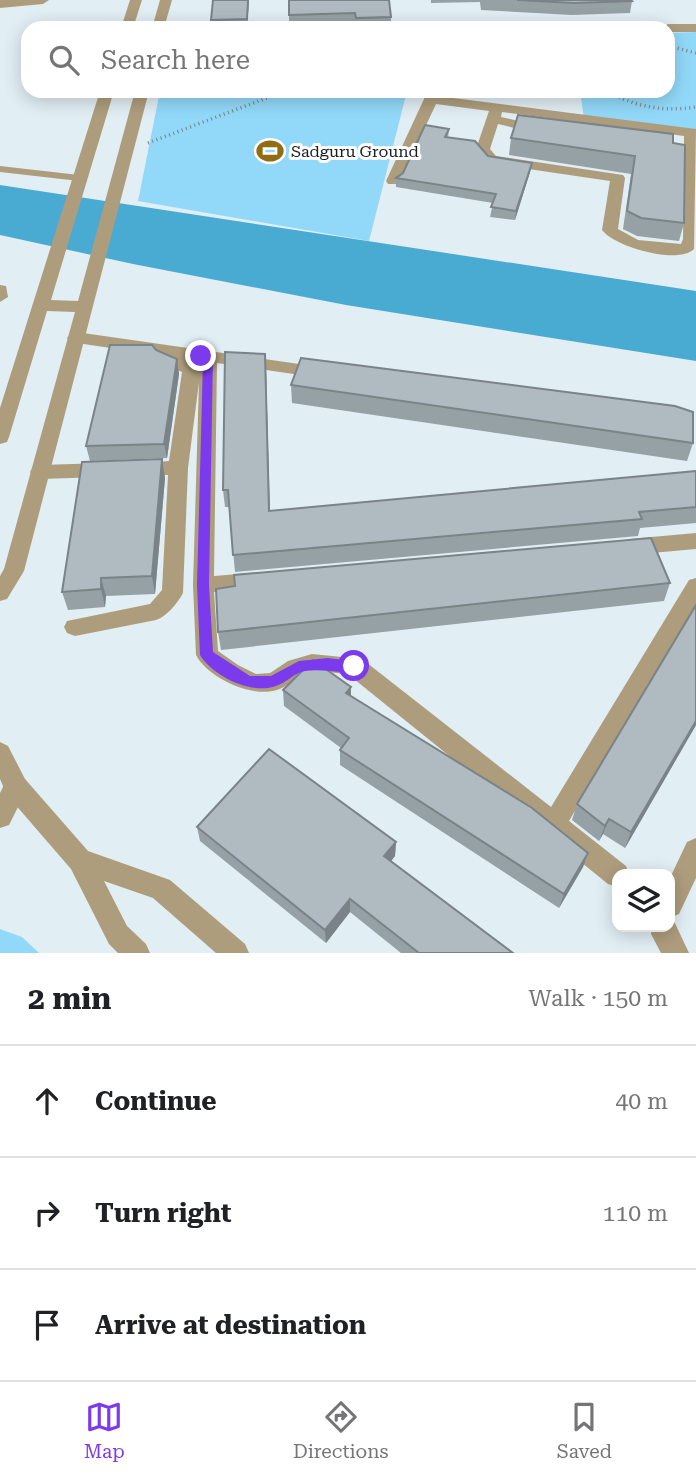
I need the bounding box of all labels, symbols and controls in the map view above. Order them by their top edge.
search box [21,21,675,98]
icon: search [45,41,83,79]
text: Search here [101,45,250,75]
sports icon: Sadguru Ground [255,136,285,166]
place label: Sadguru Ground [291,142,419,161]
route end [185,340,216,371]
route start [338,650,369,681]
map controls [612,869,675,932]
button: layers [612,869,675,932]
text: 2 min [28,981,111,1016]
text: Walk · 150 m [529,985,668,1012]
icon: ahead [28,1082,66,1120]
text: Continue [95,1086,217,1116]
text: 40 m [615,1088,668,1115]
icon: right [28,1194,66,1232]
text: Turn right [95,1198,231,1228]
text: 110 m [603,1200,668,1227]
icon: arrive [28,1306,66,1344]
text: Arrive at destination [95,1310,366,1340]
tab: Map [84,1398,125,1463]
tab: Directions [293,1398,389,1463]
tab: Saved [557,1398,612,1463]

